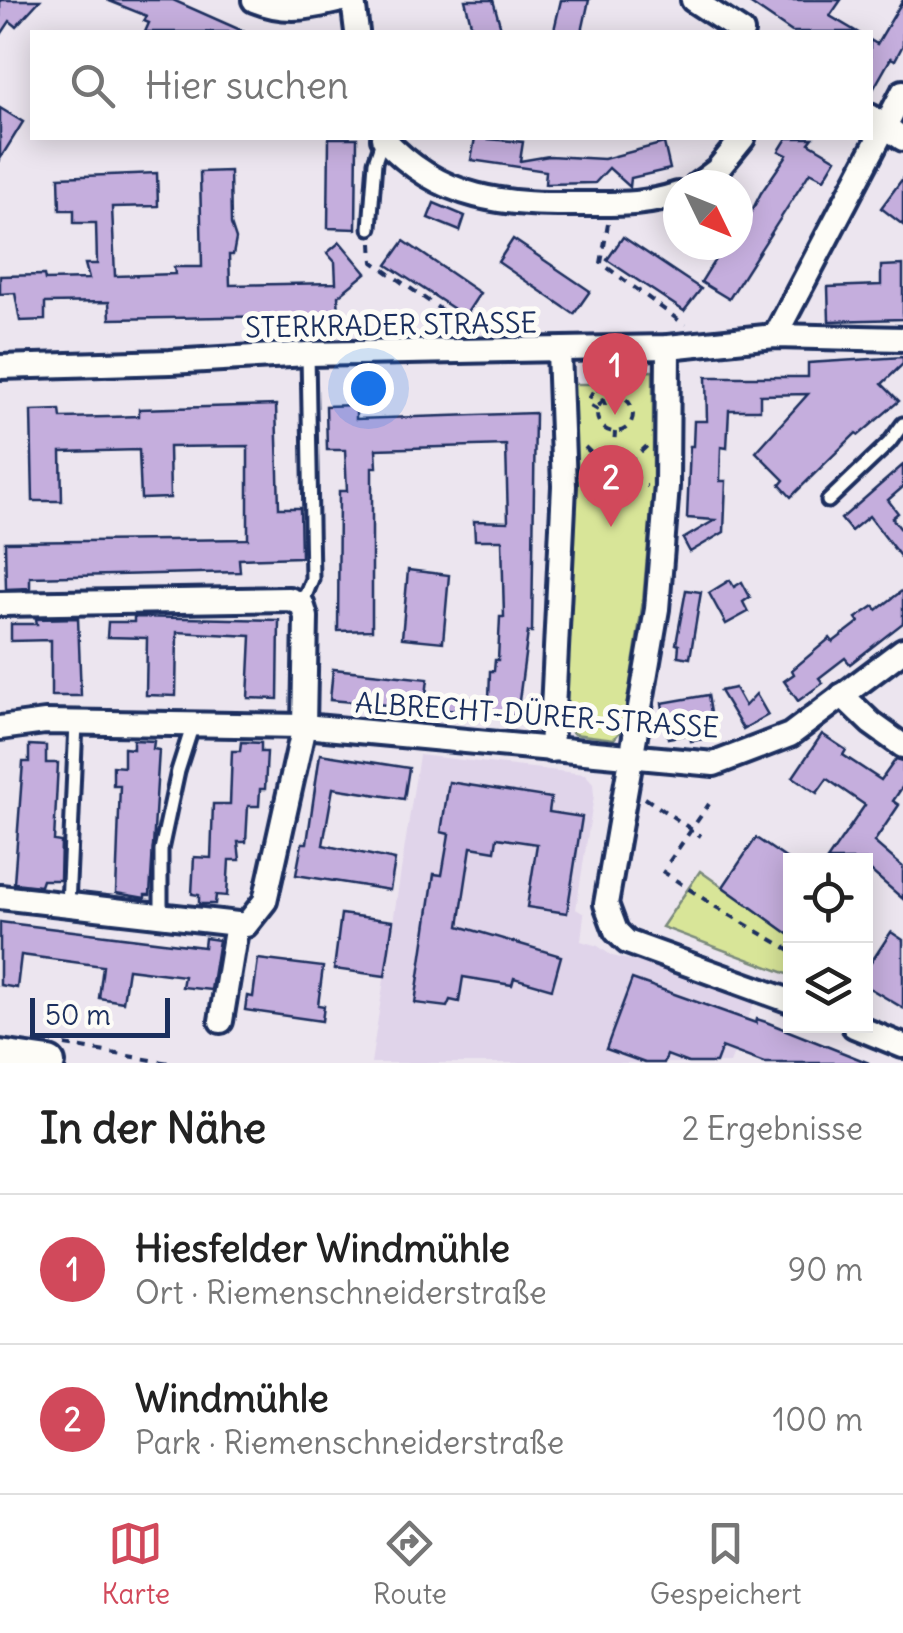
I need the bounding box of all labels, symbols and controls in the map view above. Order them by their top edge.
search box [30,30,873,140]
icon: search [65,58,120,113]
text: Hier suchen [145,62,349,109]
north arrow [663,170,753,260]
street label: STERKRADER STRASSE [245,304,537,346]
pin: 1 [582,332,648,415]
your location [343,363,394,414]
pin: 2 [578,444,644,527]
street label: ALBRECHT-DÜRER-STRASSE [354,683,720,746]
map controls [783,853,873,1033]
button: locate [783,853,873,943]
button: layers [783,943,873,1033]
scale bar [30,993,170,1038]
text: 50 m [45,997,111,1033]
text: In der Nähe [40,1102,266,1154]
text: 2 Ergebnisse [682,1108,863,1149]
text: Hiesfelder Windmühle [135,1225,510,1272]
text: 1 [66,1249,79,1290]
text: 90 m [788,1249,863,1290]
text: Ort · Riemenschneiderstraße [135,1272,547,1313]
text: Windmühle [135,1375,329,1422]
text: 2 [64,1399,81,1440]
text: 100 m [773,1399,863,1440]
text: Park · Riemenschneiderstraße [135,1422,564,1463]
tab: Karte [101,1516,170,1612]
tab: Route [373,1516,447,1612]
tab: Gespeichert [650,1516,802,1612]

